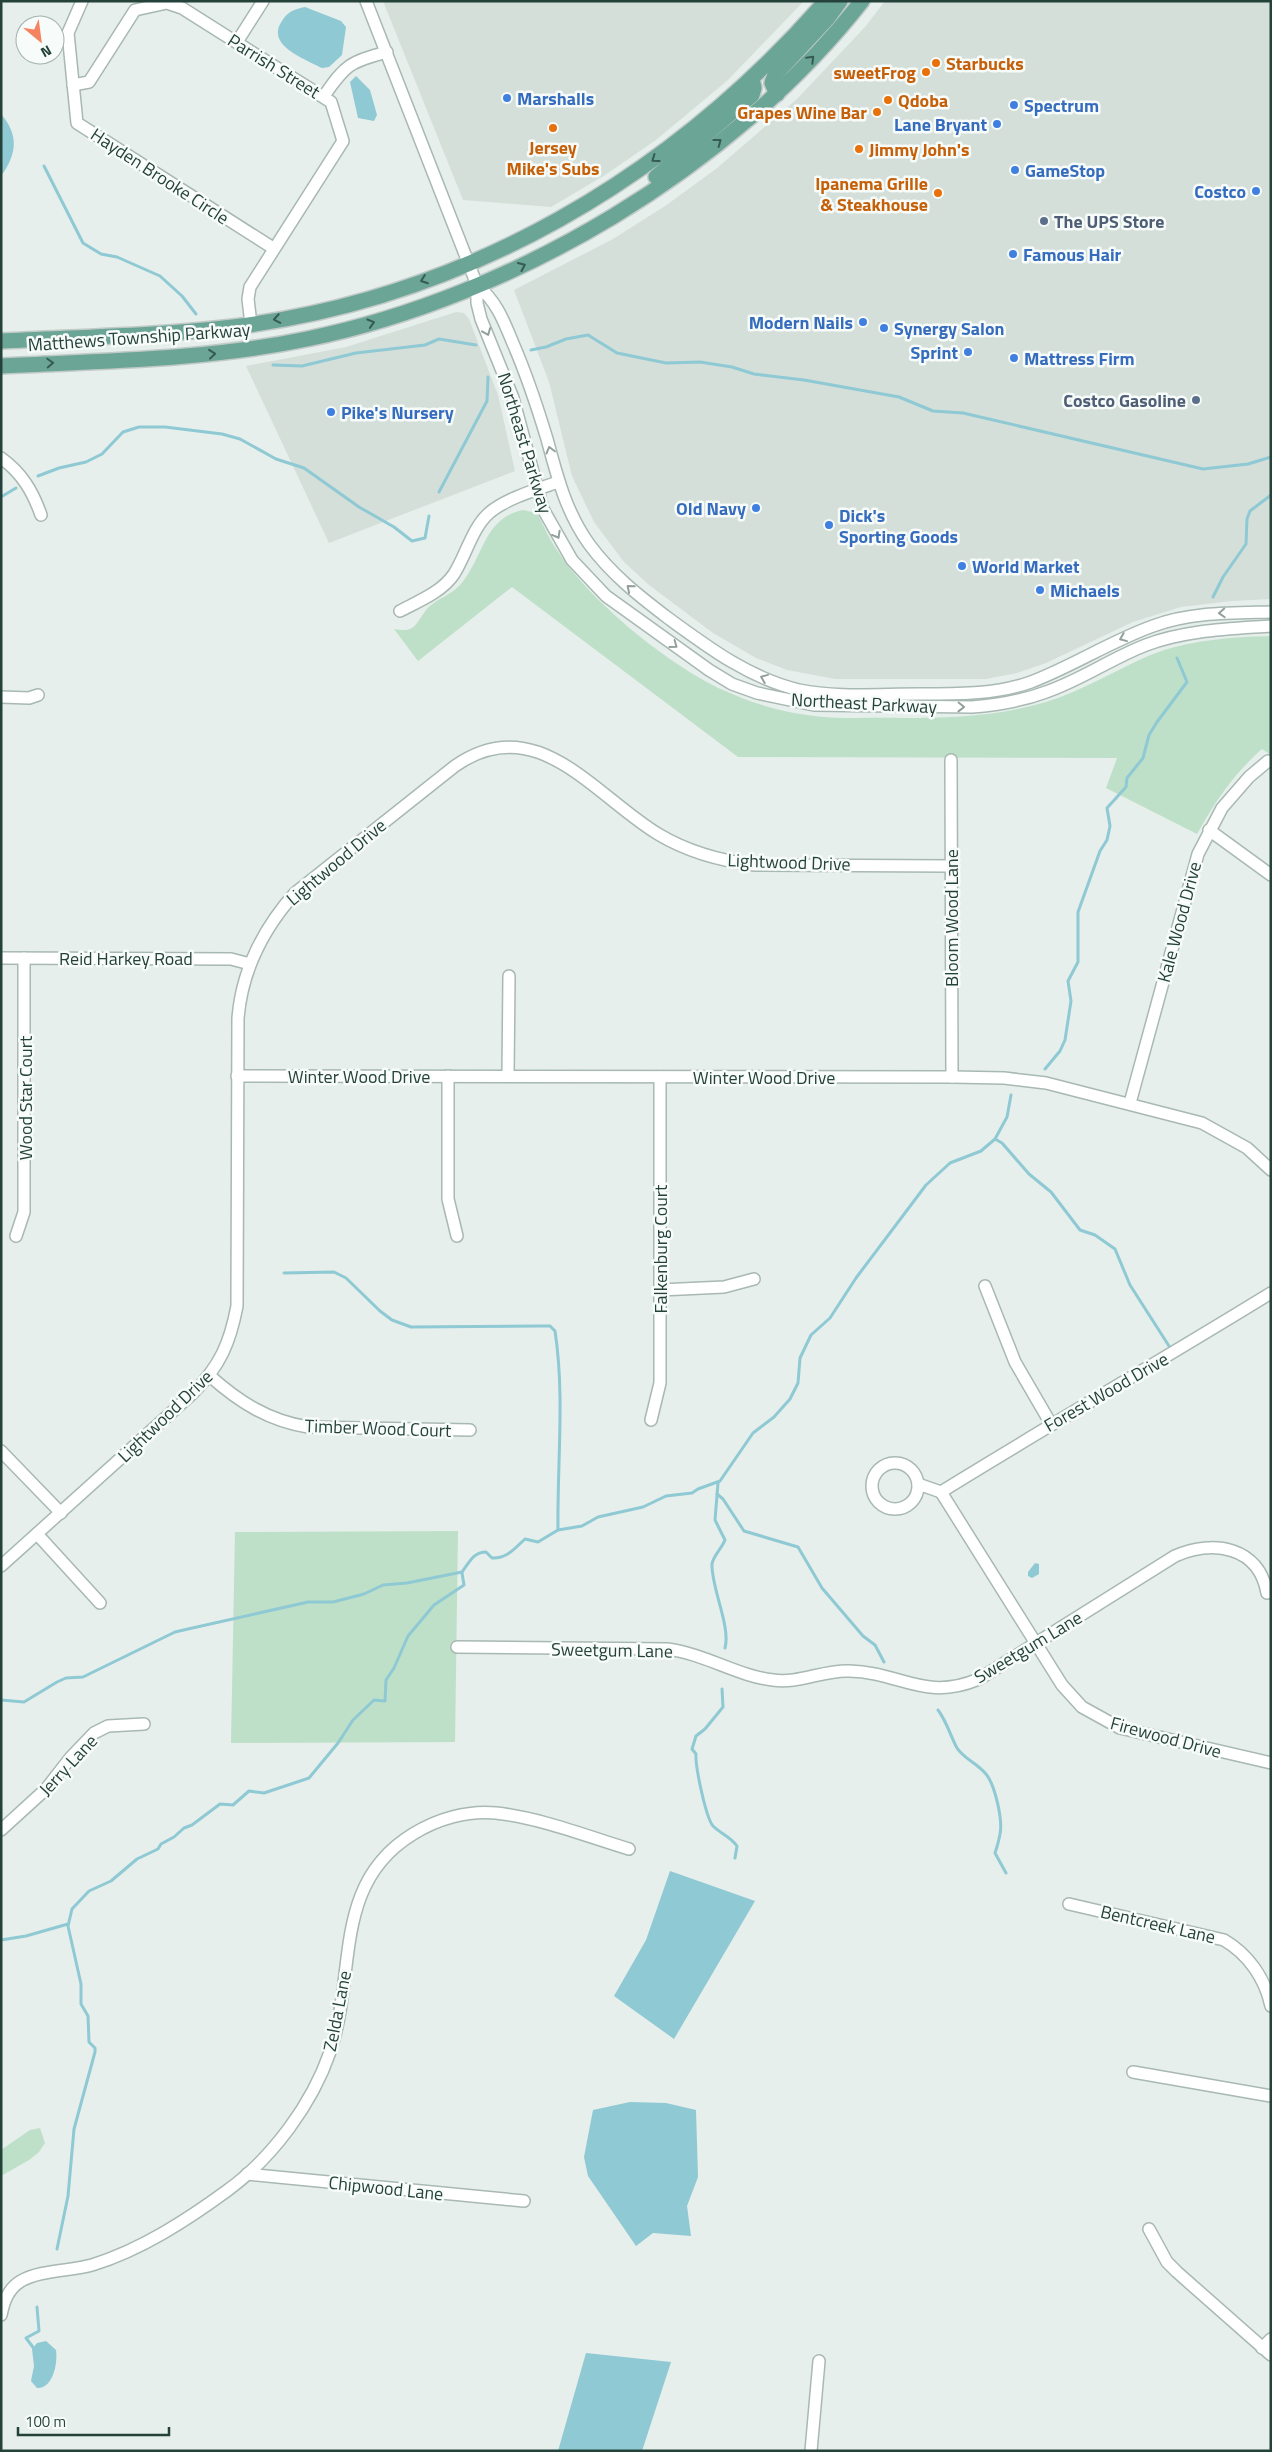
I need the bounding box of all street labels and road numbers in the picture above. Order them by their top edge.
street label: Parrish Street [223,27,326,105]
street label: Hayden Brooke Circle [85,121,235,231]
street label: Matthews Township Parkway [27,316,252,358]
street label: Northeast Parkway [491,369,559,517]
street label: Northeast Parkway [790,686,938,720]
street label: Lightwood Drive [280,812,392,912]
street label: Lightwood Drive [727,846,851,878]
street label: Bloom Wood Lane [938,849,965,987]
street label: Kale Wood Drive [1150,859,1208,985]
street label: Reid Harkey Road [59,945,193,972]
street label: Wood Star Court [12,1035,39,1160]
street label: Winter Wood Drive [288,1063,430,1090]
street label: Winter Wood Drive [693,1064,835,1091]
street label: Falkenburg Court [647,1184,674,1313]
street label: Forest Wood Drive [1039,1345,1173,1439]
street label: Lightwood Drive [111,1363,219,1469]
street label: Timber Wood Court [304,1412,452,1444]
street label: Sweetgum Lane [969,1604,1087,1690]
street label: Sweetgum Lane [551,1635,673,1665]
street label: Firewood Drive [1107,1709,1225,1765]
street label: Jerry Lane [32,1728,104,1802]
street label: Bentcreek Lane [1098,1898,1218,1950]
street label: Zelda Lane [316,1968,358,2054]
street label: Chipwood Lane [327,2169,445,2207]

